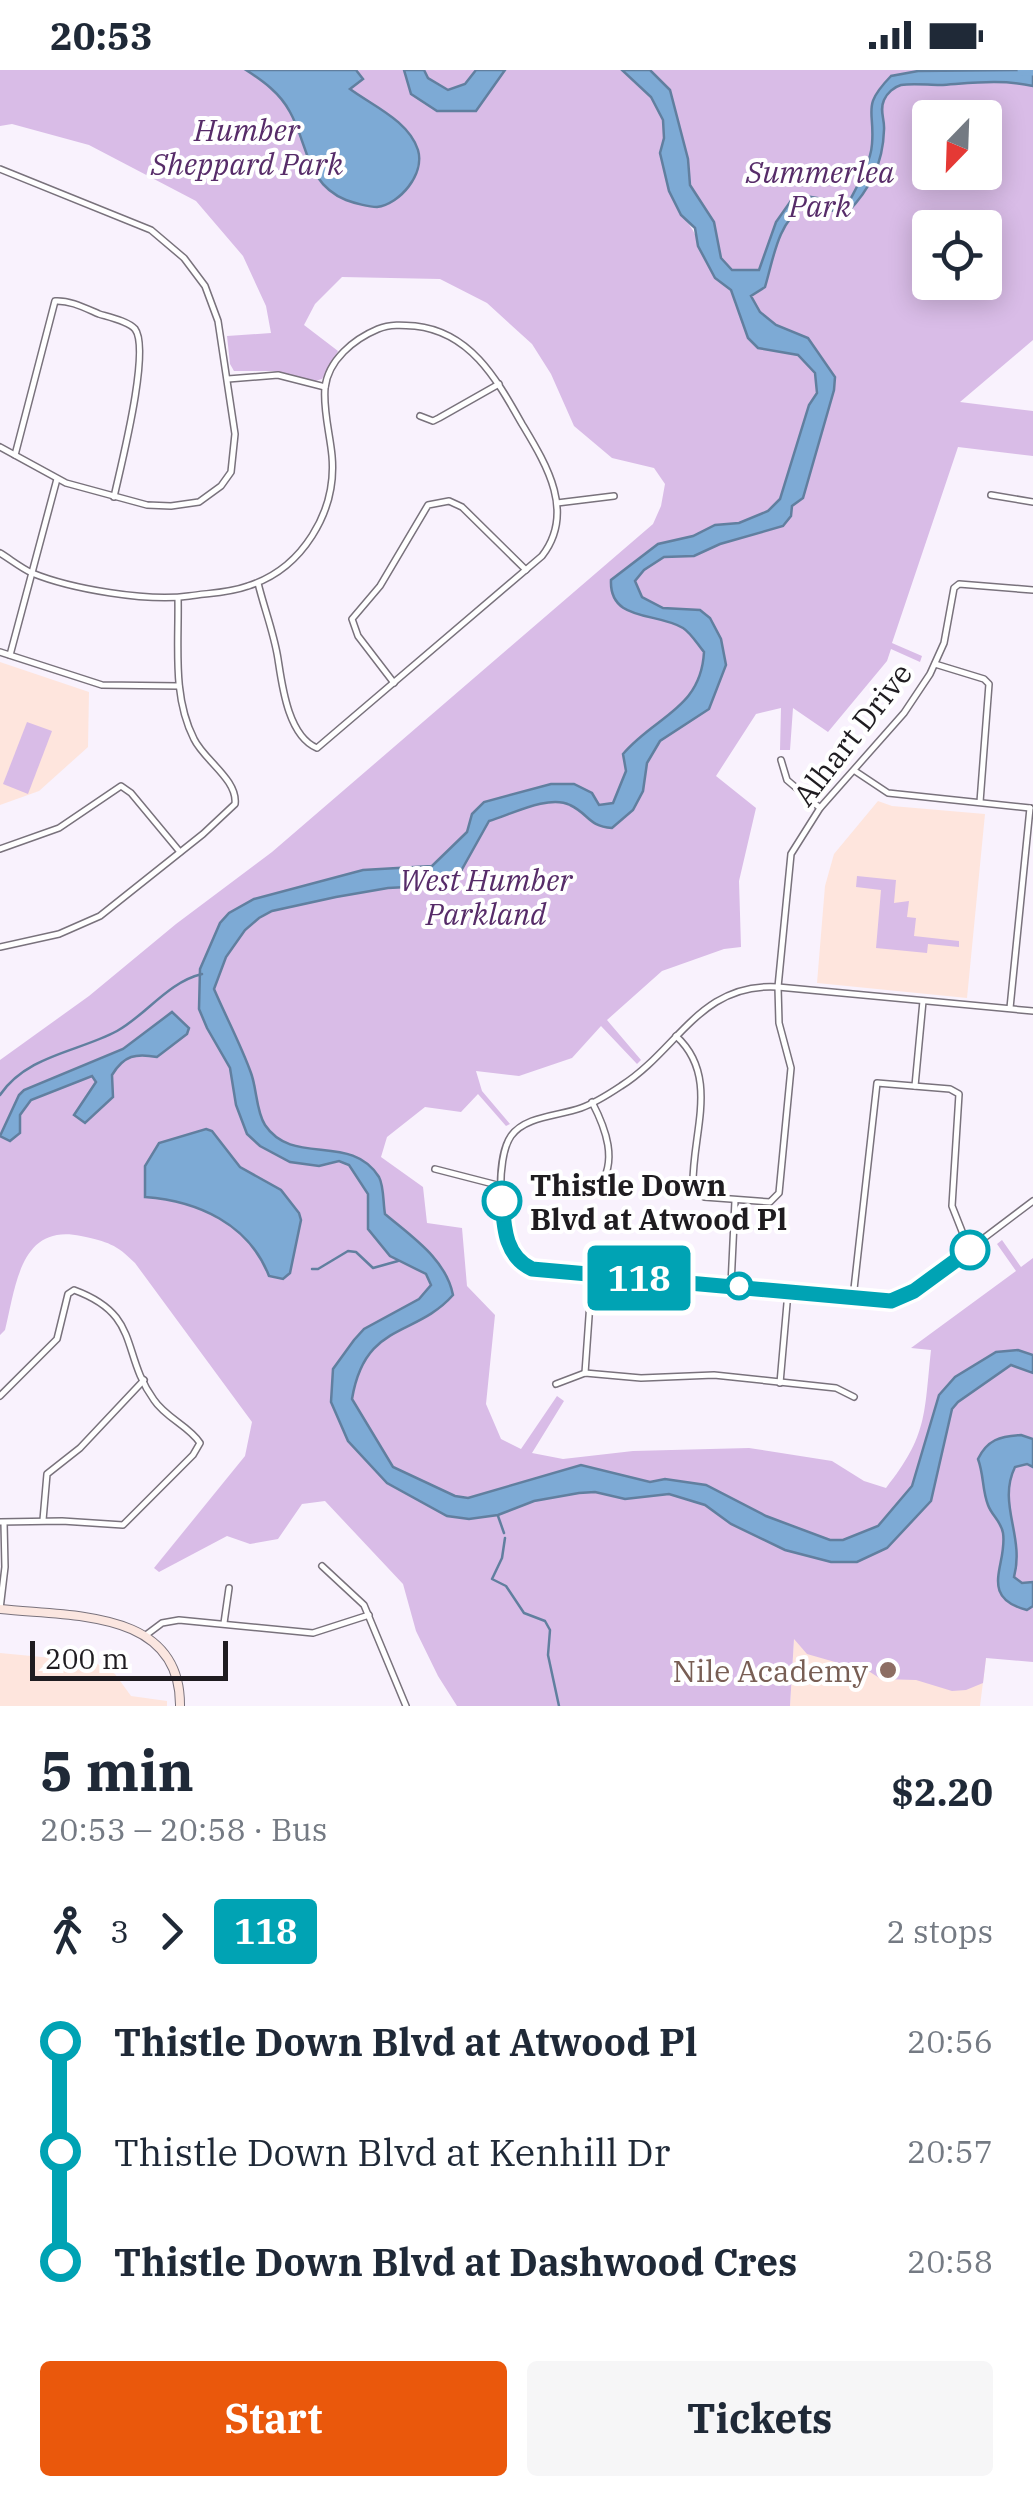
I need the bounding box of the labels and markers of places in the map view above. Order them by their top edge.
place label: Thistle Down Blvd at Atwood Pl [530,1165,787,1238]
marker: Thistle Down Blvd at Atwood Pl [483,1182,521,1220]
unlabelled marker [951,1231,989,1269]
unlabelled marker [726,1273,752,1299]
place label: Nile Academy [672,1651,868,1690]
marker: Nile Academy [877,1659,899,1681]

